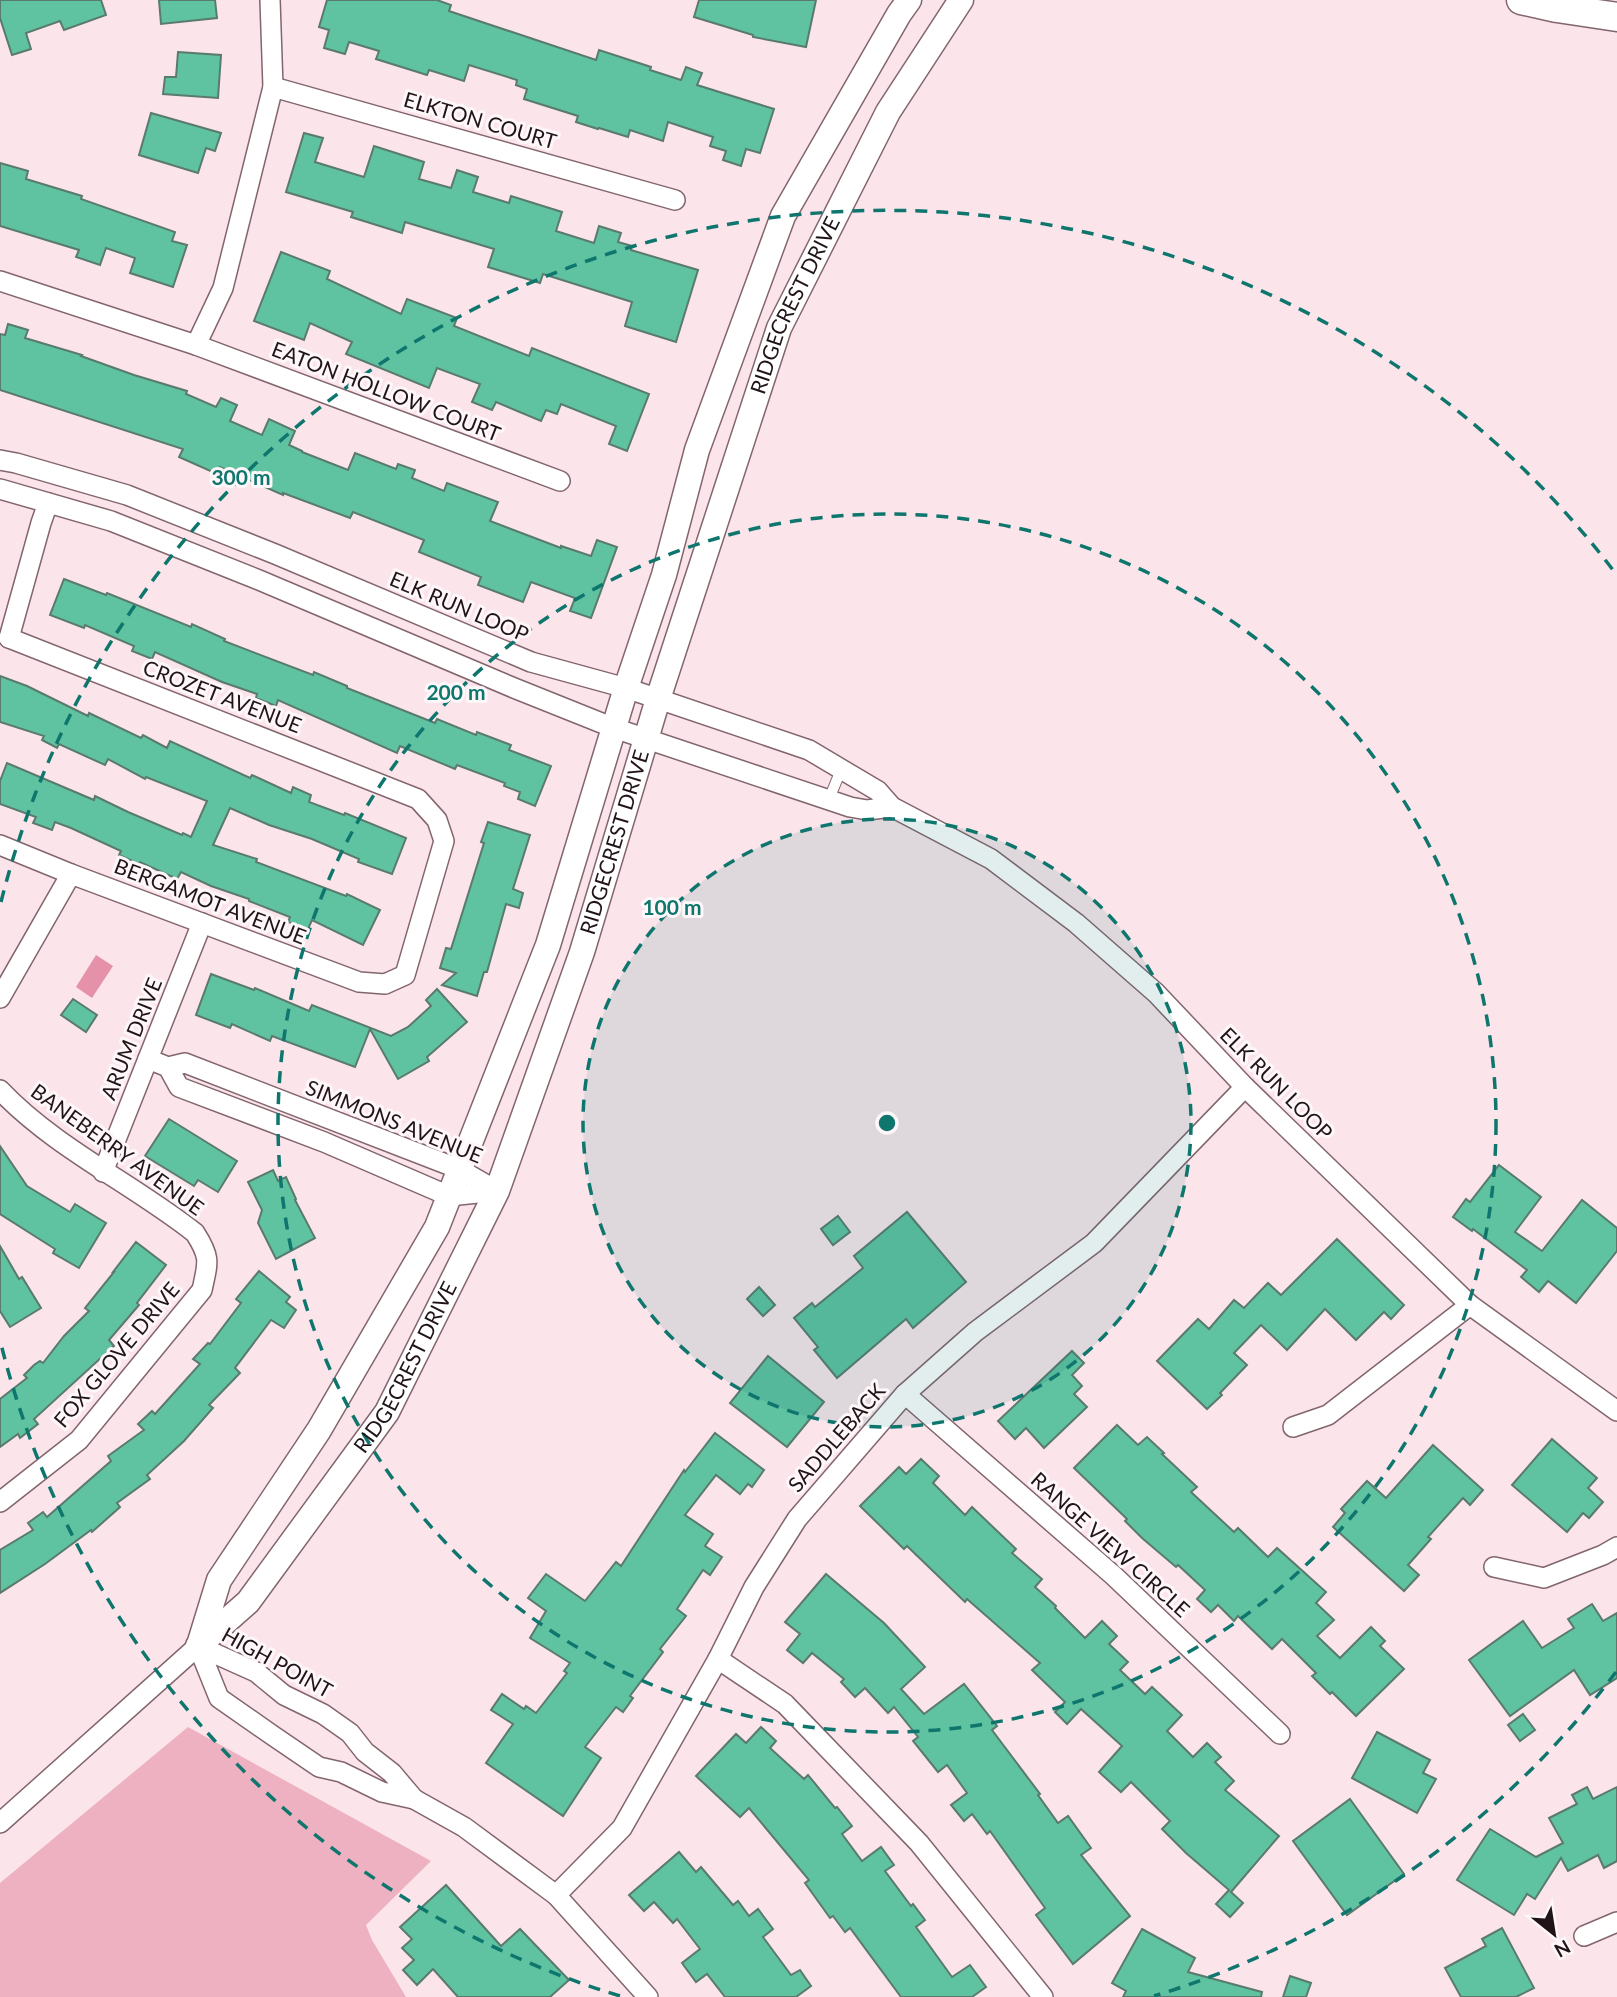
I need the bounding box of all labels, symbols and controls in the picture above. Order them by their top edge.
street label: ELKTON COURT [401,86,560,153]
street label: RIDGECREST DRIVE [744,212,844,397]
street label: EATON HOLLOW COURT [269,335,505,446]
text: 300 m [211,464,271,489]
street label: ELK RUN LOOP [386,565,533,646]
street label: CROZET AVENUE [140,654,305,737]
text: 200 m [426,679,486,704]
street label: RIDGECREST DRIVE [574,747,653,937]
street label: BERGAMOT AVENUE [111,853,310,949]
text: 100 m [642,894,702,919]
street label: ARUM DRIVE [95,974,166,1103]
street label: ELK RUN LOOP [1216,1022,1338,1144]
street label: SIMMONS AVENUE [303,1074,487,1167]
street label: BANEBERRY AVENUE [27,1078,209,1220]
centre of rings [875,1111,899,1135]
street label: FOX GLOVE DRIVE [48,1276,184,1432]
street label: RIDGECREST DRIVE [347,1277,461,1457]
street label: SADDLEBACK [782,1378,890,1496]
street label: RANGE VIEW CIRCLE [1027,1466,1195,1622]
street label: HIGH POINT [218,1621,338,1703]
north arrow [1519,1899,1589,1969]
text: N [1551,1936,1575,1963]

